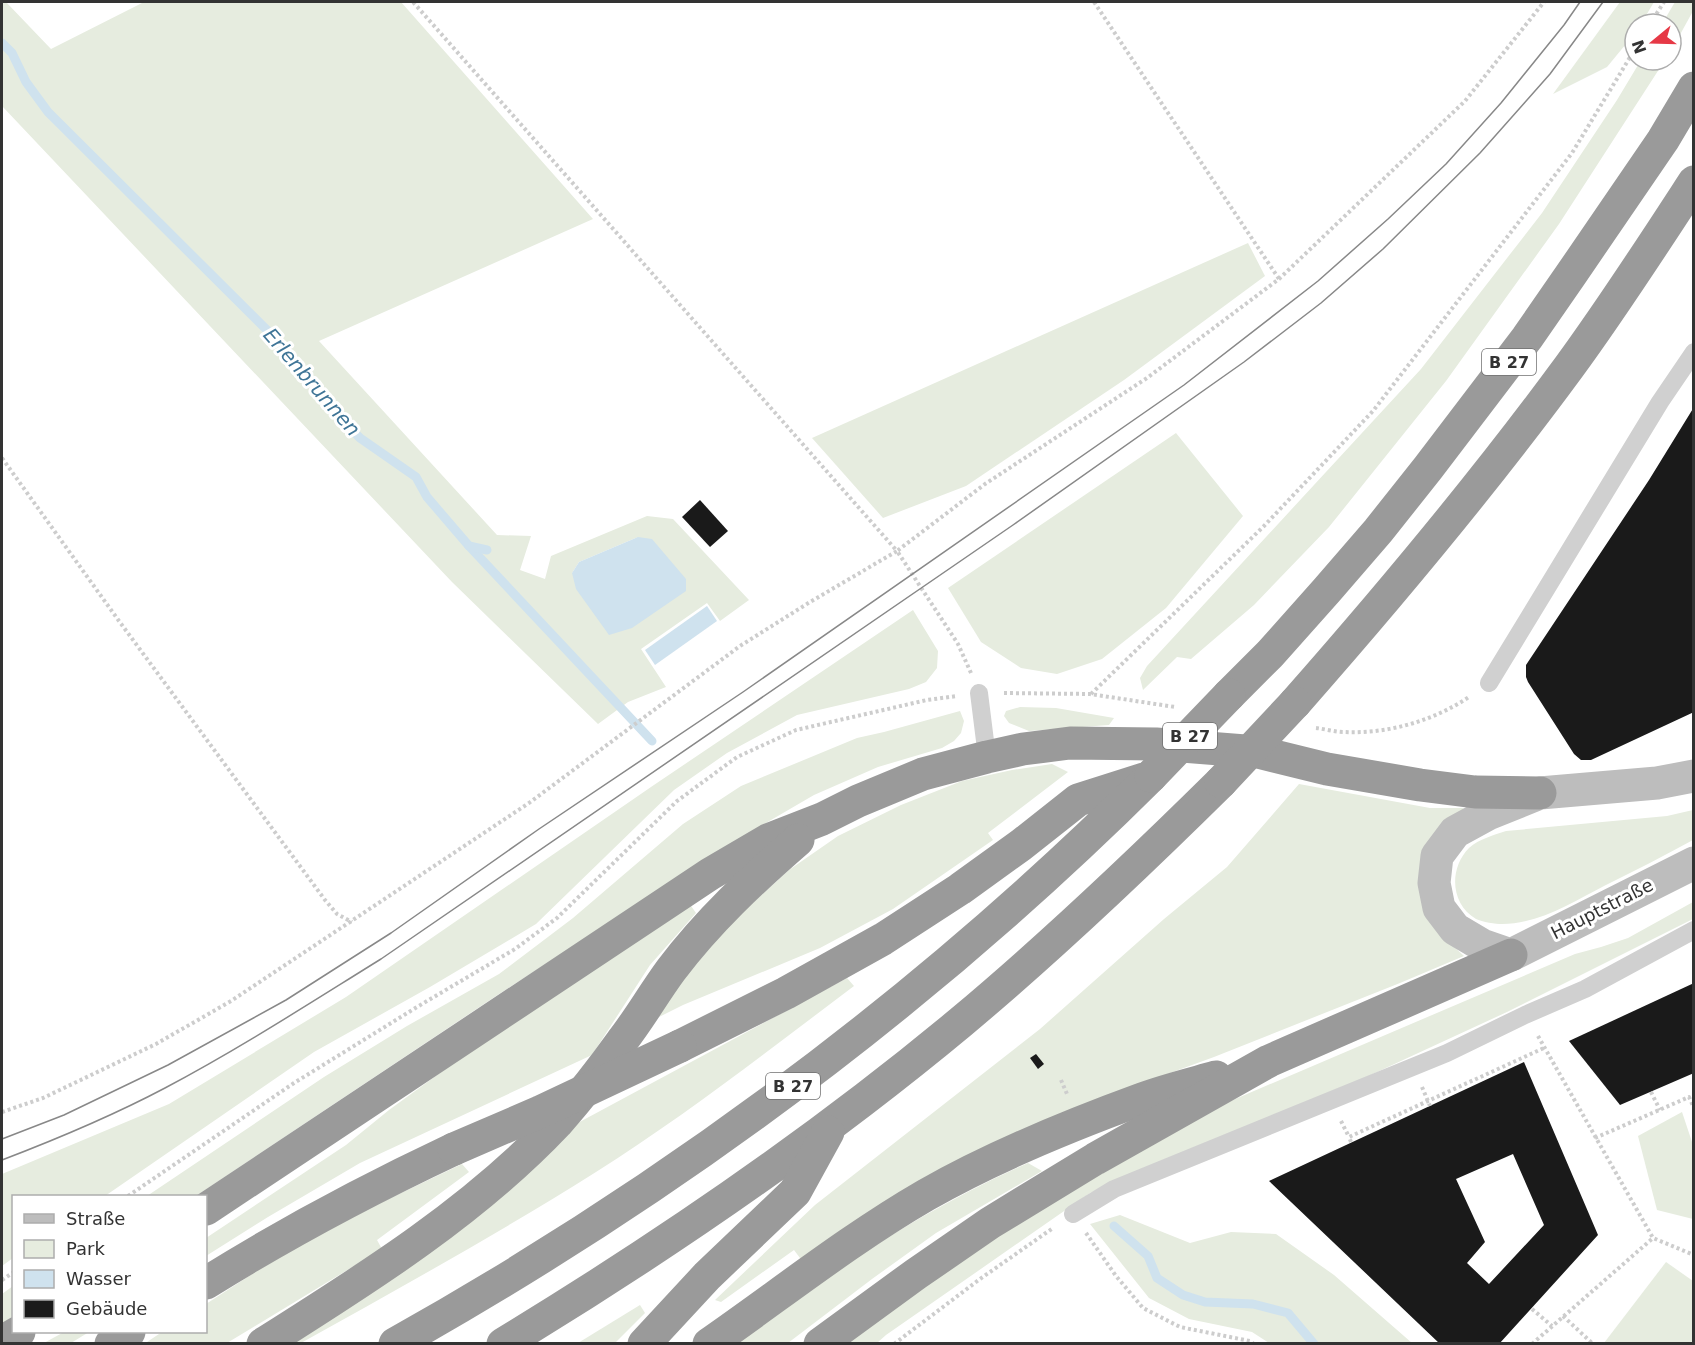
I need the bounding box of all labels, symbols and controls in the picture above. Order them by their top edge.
north arrow [1623,12,1683,72]
text: N [1628,37,1650,56]
water label: Erlenbrunnen [259,323,365,441]
road number: B 27 [1482,349,1536,375]
road number: B 27 [1163,723,1217,749]
street label: Hauptstraße [1547,874,1656,943]
road number: B 27 [766,1073,820,1099]
legend [12,1195,207,1333]
text: Straße [66,1208,125,1229]
text: Park [66,1238,105,1259]
text: Wasser [66,1268,132,1289]
text: Gebäude [66,1298,147,1319]

